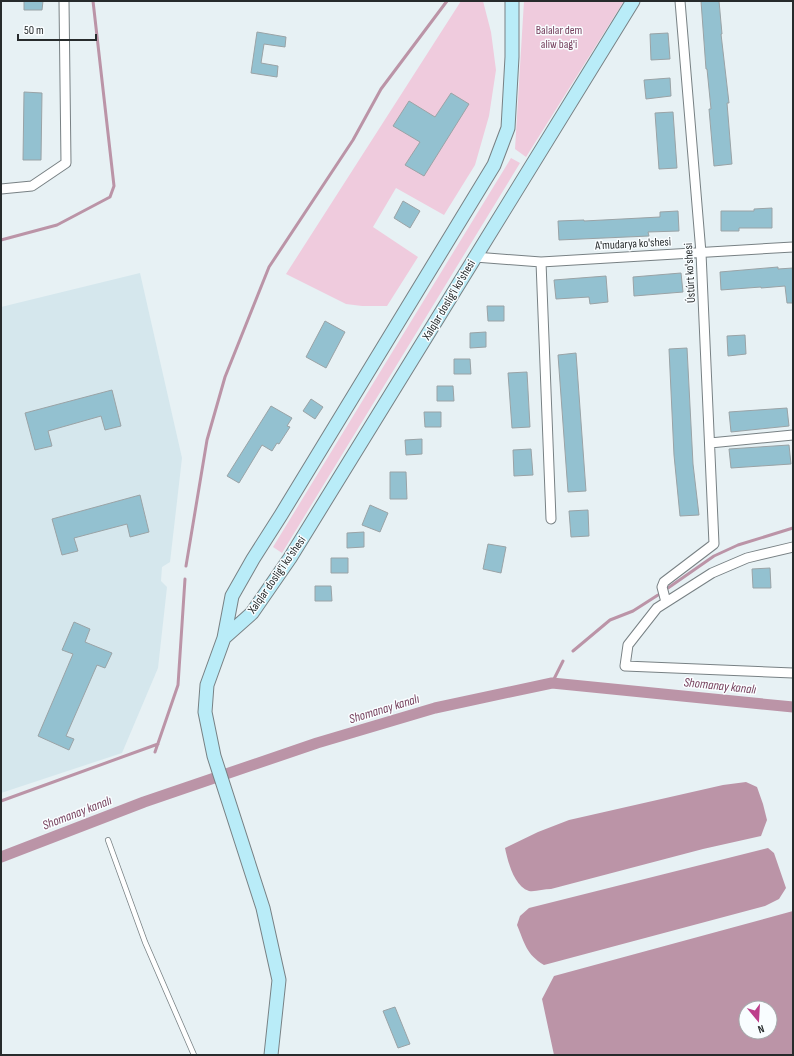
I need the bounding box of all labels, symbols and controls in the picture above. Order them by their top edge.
scale bar [18,16,96,42]
text: 50 m [24,23,44,38]
park label: Balalar dem aliw bag'i [536,23,583,52]
street label: A'mudarya ko'shesi [594,235,671,254]
street label: Ústúrt ko'shesi [681,243,699,303]
street label: Xalqlar doslig'i ko'shesi [419,257,479,344]
street label: Xalqlar doslig'i ko'shesi [244,533,309,617]
water label: Shomanay kanalı [683,674,758,698]
water label: Shomanay kanalı [347,691,422,727]
water label: Shomanay kanalı [40,792,114,833]
north arrow [738,1000,778,1040]
text: N [756,1022,766,1036]

